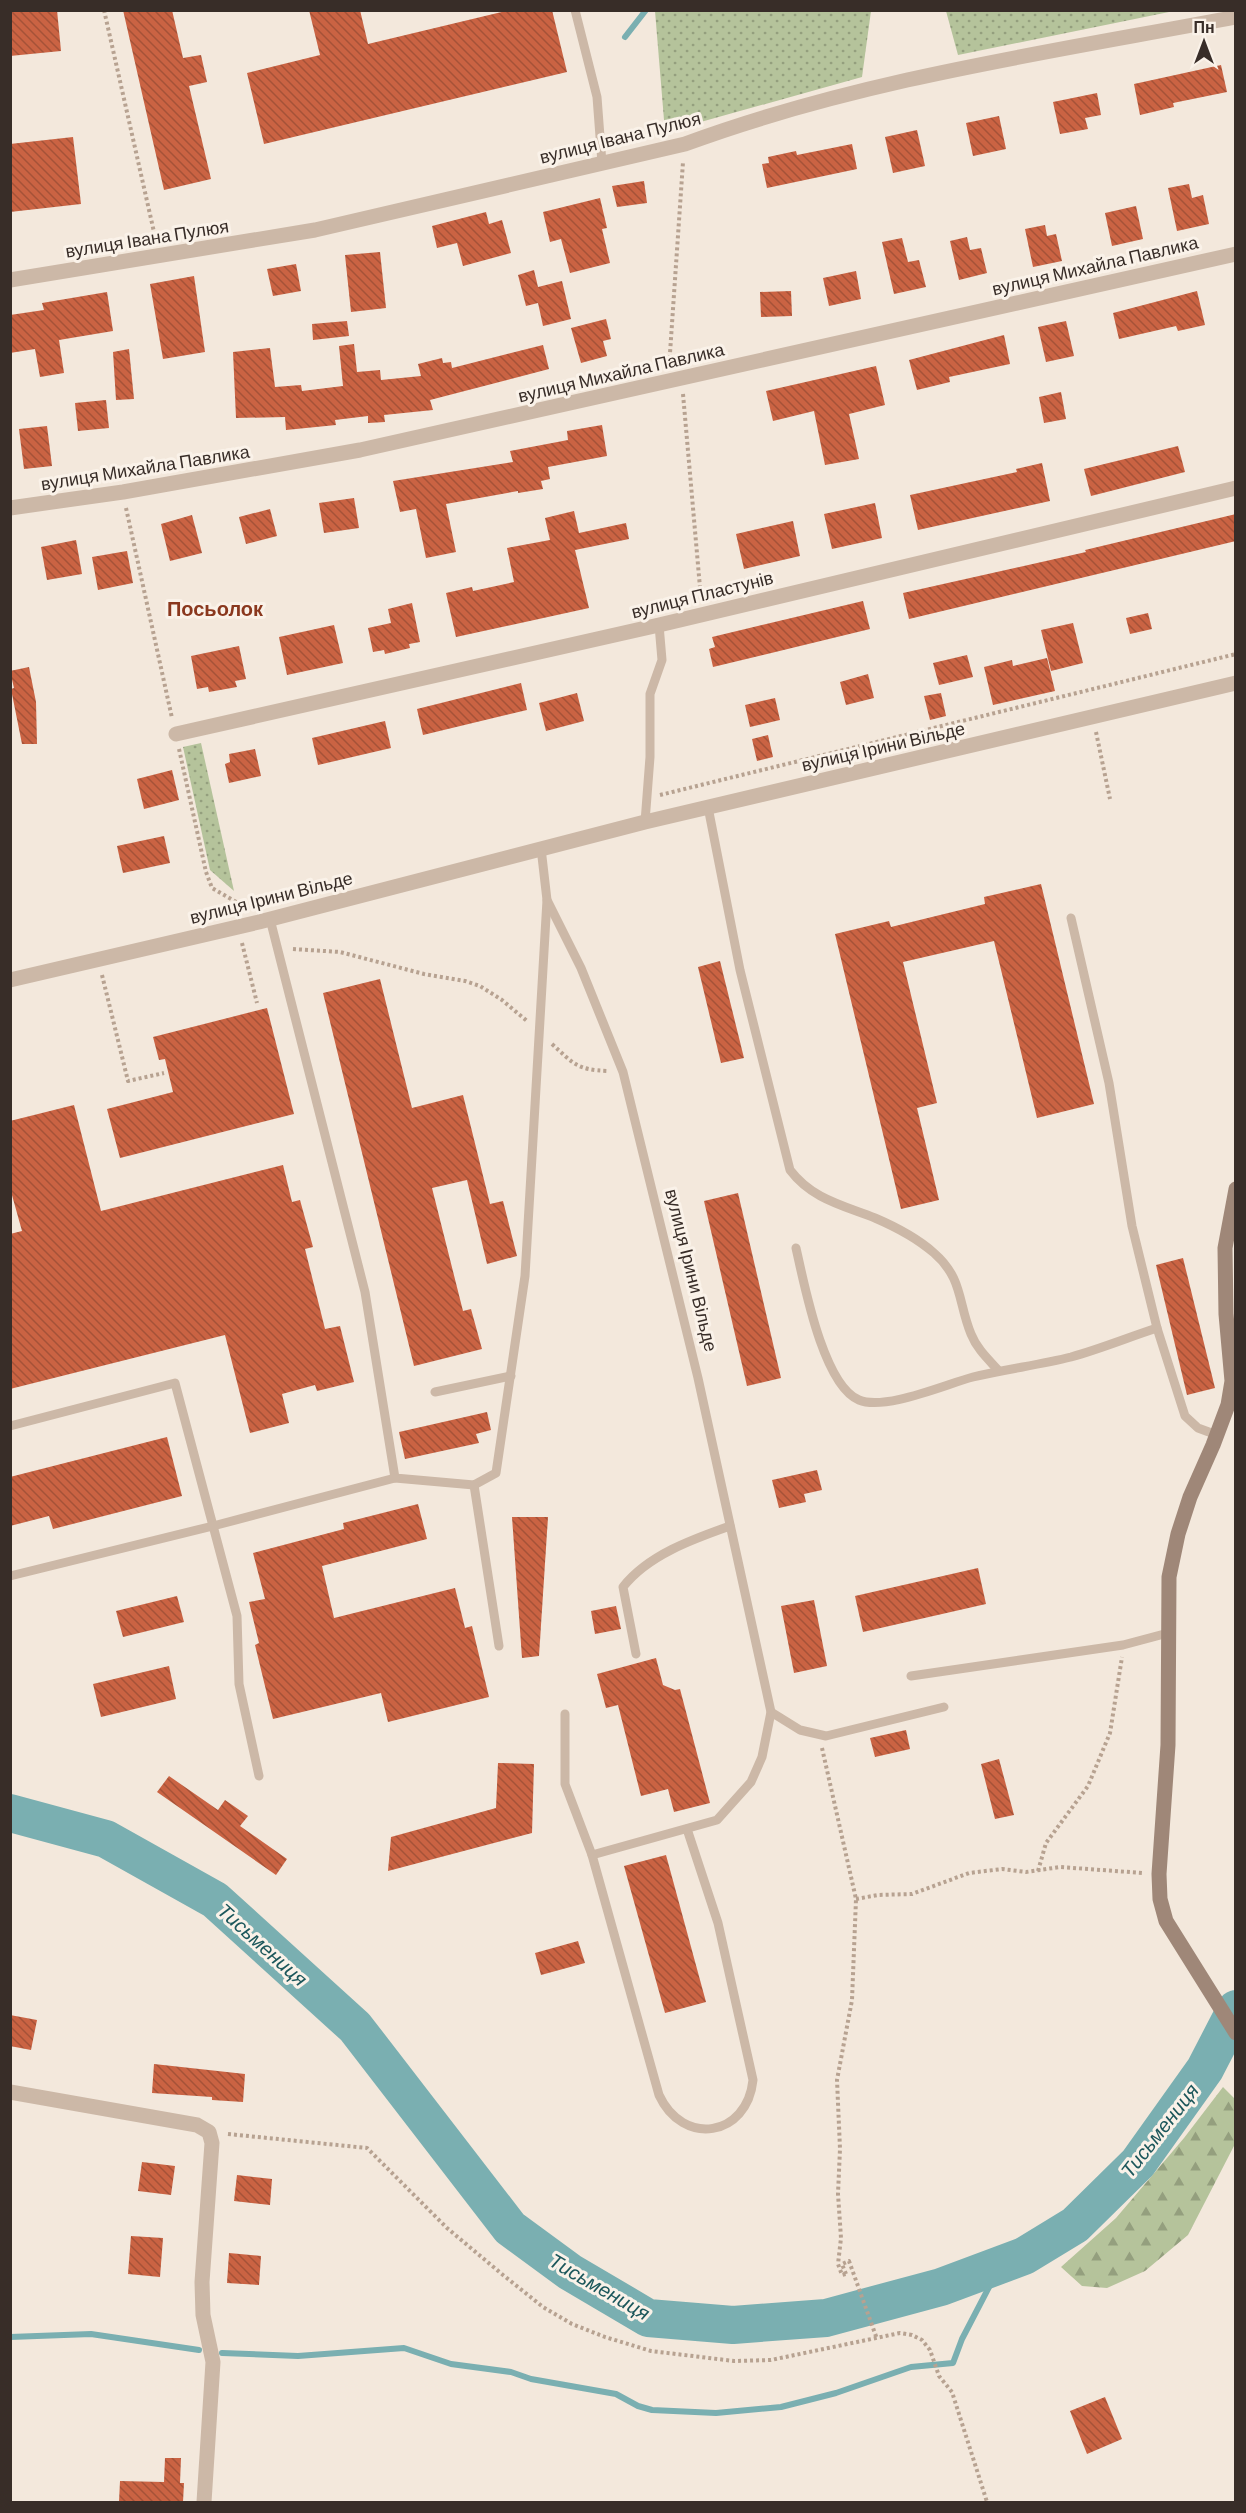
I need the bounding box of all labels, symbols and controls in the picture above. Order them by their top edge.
north arrow [1174,12,1234,72]
text: Пн [1193,17,1215,36]
street label: вулиця Івана Пулюя [537,106,703,168]
street label: вулиця Івана Пулюя [64,214,230,262]
street label: вулиця Михайла Павлика [990,230,1201,299]
street label: вулиця Михайла Павлика [516,337,727,406]
street label: вулиця Михайла Павлика [39,439,252,494]
street label: вулиця Пластунів [629,566,775,622]
district label: Посьолок [167,596,264,620]
street label: вулиця Ірини Вільде [799,716,967,776]
street label: вулиця Ірини Вільде [187,866,355,928]
street label: вулиця Ірини Вільде [661,1186,723,1354]
water label: Тисьмениця [213,1898,313,1991]
water label: Тисьмениця [1115,2078,1203,2182]
water label: Тисьмениця [545,2248,655,2325]

